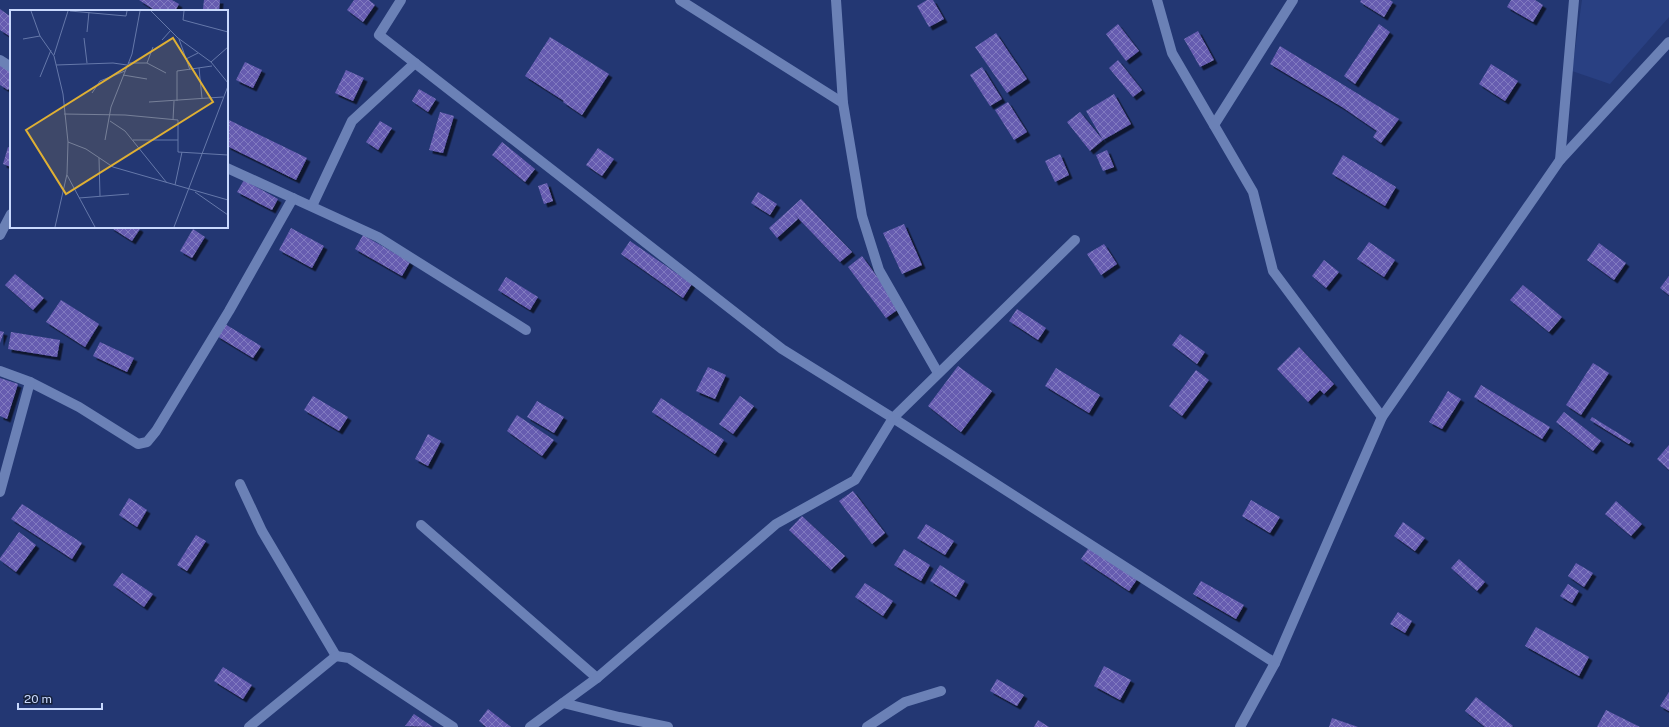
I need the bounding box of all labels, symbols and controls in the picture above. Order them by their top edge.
inset map [10,10,228,228]
scale bar [18,685,102,711]
text: 20 m [24,692,52,706]

